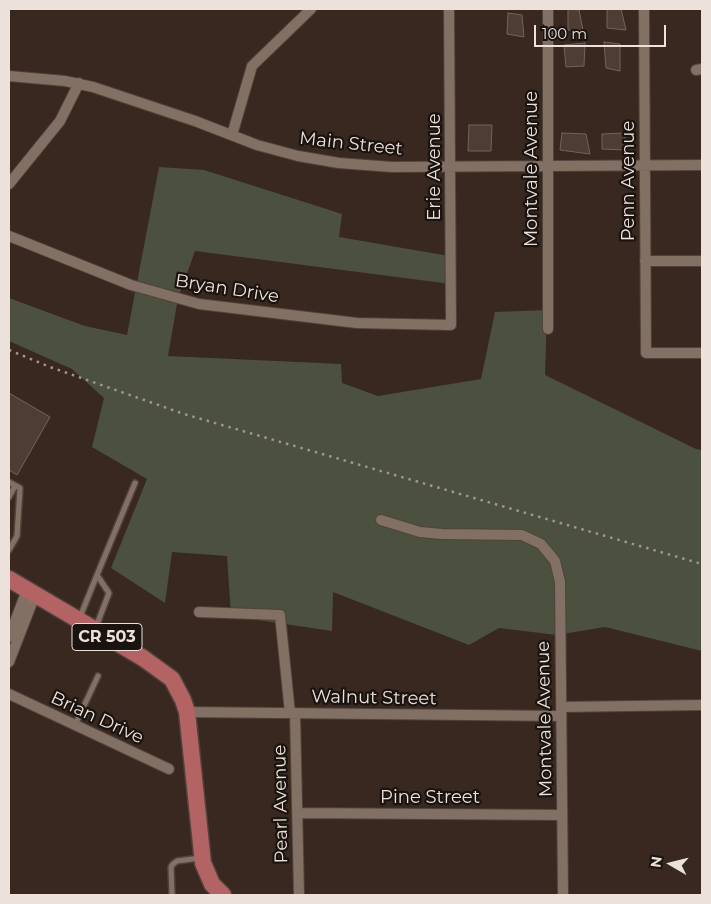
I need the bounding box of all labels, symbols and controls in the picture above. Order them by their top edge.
scale bar [536,15,668,47]
text: 100 m [542,24,587,43]
street label: Montvale Avenue [521,91,543,247]
street label: Erie Avenue [424,113,446,221]
street label: Penn Avenue [618,121,640,241]
street label: Main Street [298,128,404,160]
street label: Bryan Drive [174,270,280,308]
road number: CR 503 [72,624,142,650]
street label: Montvale Avenue [533,641,557,797]
street label: Walnut Street [311,686,437,710]
street label: Brian Drive [47,687,147,749]
street label: Pearl Avenue [269,745,293,863]
street label: Pine Street [380,787,480,809]
north arrow [646,839,696,889]
text: N [646,855,666,869]

